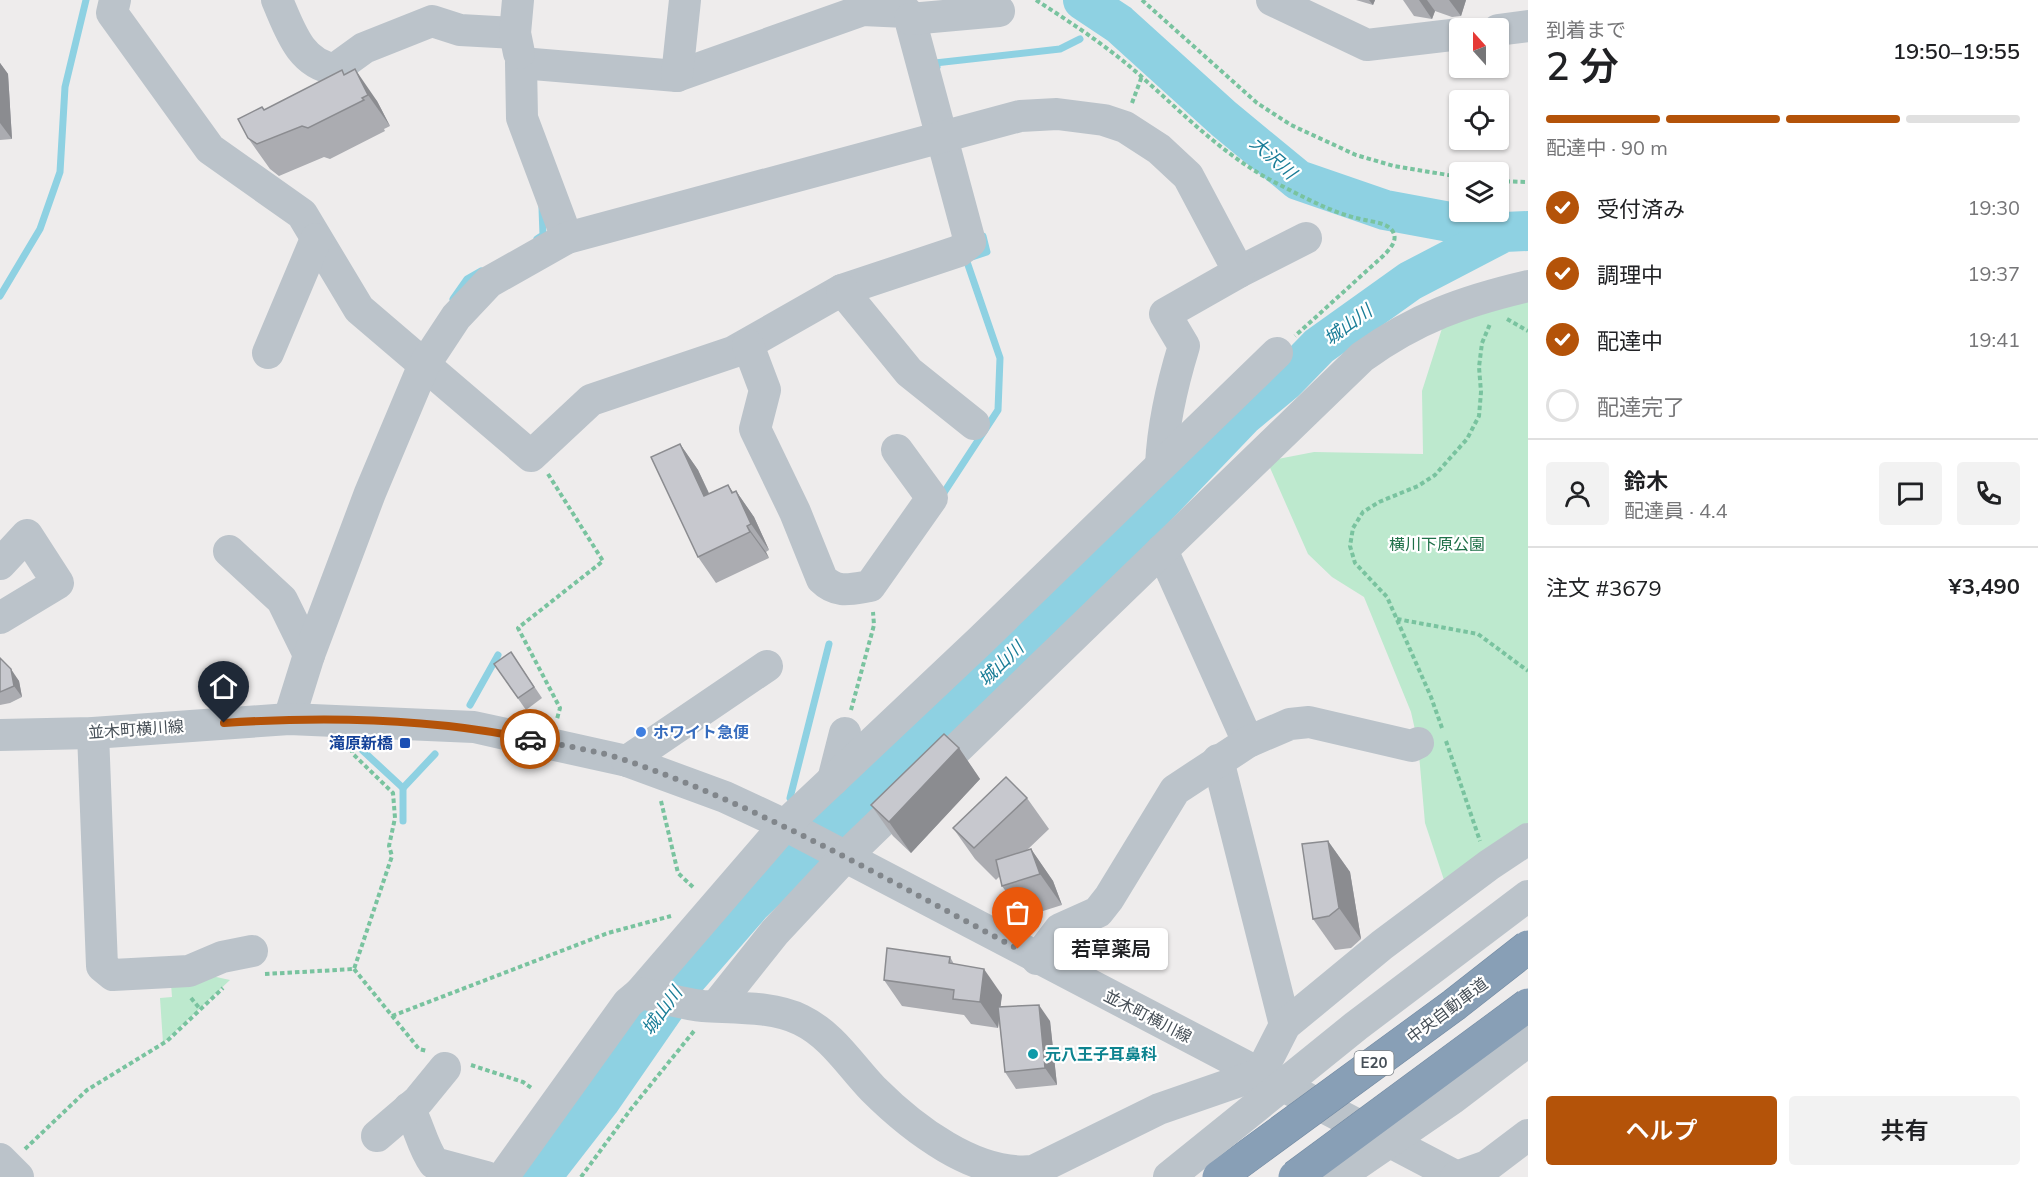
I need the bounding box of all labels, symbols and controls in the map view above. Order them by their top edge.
text: 到着まで [1546,17,1626,42]
north arrow [1449,18,1509,78]
map controls [1449,18,1509,222]
text: 19:50–19:55 [1893,37,2020,65]
text: 2 分 [1546,41,1619,90]
button: locate [1449,90,1509,150]
water label: 大沢川 [1245,131,1303,185]
text: 配達中 · 90 m [1546,135,1668,160]
button: layers [1449,162,1509,222]
icon: check [1546,191,1579,224]
text: 受付済み [1597,195,1685,223]
text: 19:30 [1967,195,2020,220]
icon: check [1546,257,1579,290]
text: 調理中 [1597,261,1663,289]
text: 19:37 [1967,261,2020,286]
water label: 城山川 [1319,298,1378,350]
icon: check [1546,323,1579,356]
text: 配達中 [1597,327,1663,355]
text: 19:41 [1967,327,2020,352]
text: 配達完了 [1597,393,1685,421]
button: person [1546,462,1609,525]
button: chat [1879,462,1942,525]
button: phone [1957,462,2020,525]
text: 鈴木 [1624,467,1668,495]
text: 配達員 · 4.4 [1624,498,1728,523]
park label: 横川下原公園 [1389,534,1485,554]
text: ¥3,490 [1949,572,2020,600]
text: 注文 #3679 [1546,574,1662,602]
water label: 城山川 [973,635,1030,691]
pin [198,661,249,723]
icon: home [207,670,240,703]
courier [500,709,560,769]
street label: 並木町横川線 [87,716,185,742]
place label: ホワイト急便 [653,722,749,742]
icon: car [514,723,547,756]
marker: ホワイト急便 [634,725,648,739]
place label: 滝原新橋 [329,733,393,753]
marker: 滝原新橋 [398,736,412,750]
pin [992,887,1043,949]
icon: bag [1001,896,1034,929]
callout: 若草薬局 [1054,928,1168,970]
text: 若草薬局 [1071,936,1151,961]
street label: 中央自動車道 [1403,973,1491,1047]
water label: 城山川 [636,980,688,1039]
street label: 並木町横川線 [1101,985,1195,1047]
place label: 元八王子耳鼻科 [1045,1044,1157,1064]
marker: 元八王子耳鼻科 [1026,1047,1040,1061]
road number: E20 [1354,1051,1394,1075]
button: ヘルプ [1546,1096,1777,1165]
button: 共有 [1789,1096,2020,1165]

